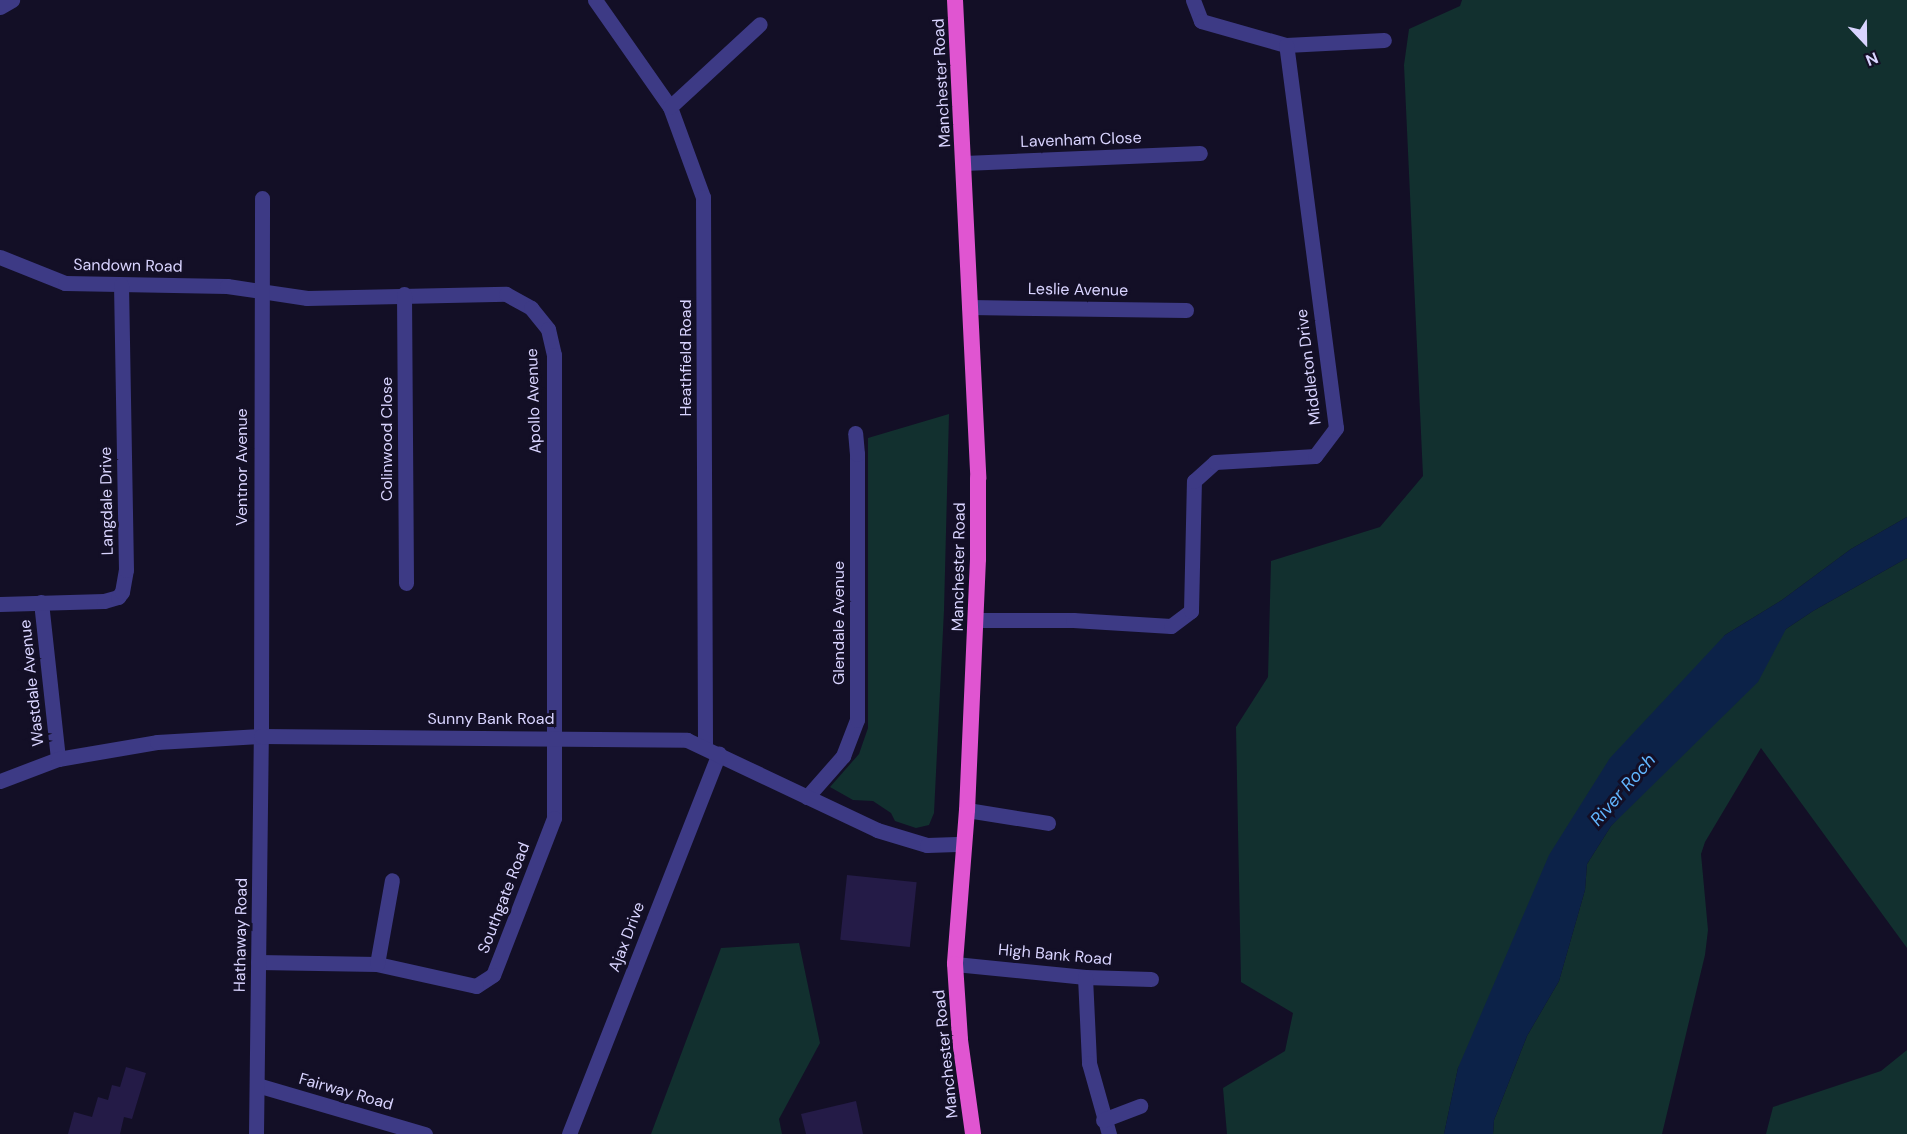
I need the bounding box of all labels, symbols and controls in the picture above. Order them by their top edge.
north arrow [1835,12,1895,72]
street label: Manchester Road [929,18,955,148]
text: N [1863,47,1881,71]
street label: Lavenham Close [1020,128,1142,152]
street label: Sandown Road [73,255,183,277]
street label: Leslie Avenue [1028,280,1128,300]
street label: Heathfield Road [676,299,696,417]
street label: Middleton Drive [1292,308,1326,426]
street label: Apollo Avenue [523,348,545,454]
street label: Colinwood Close [377,377,397,501]
street label: Ventnor Avenue [232,408,252,526]
street label: Langdale Drive [96,447,118,555]
street label: Manchester Road [948,502,970,632]
street label: Glendale Avenue [829,561,849,685]
street label: Wastdale Avenue [16,619,48,747]
street label: Sunny Bank Road [428,709,554,729]
water label: River Roch [1586,750,1660,830]
street label: Southgate Road [474,840,534,956]
street label: Hathaway Road [230,878,252,992]
street label: Ajax Drive [605,899,649,975]
street label: High Bank Road [997,940,1113,970]
street label: Manchester Road [930,989,962,1119]
street label: Fairway Road [297,1069,395,1115]

